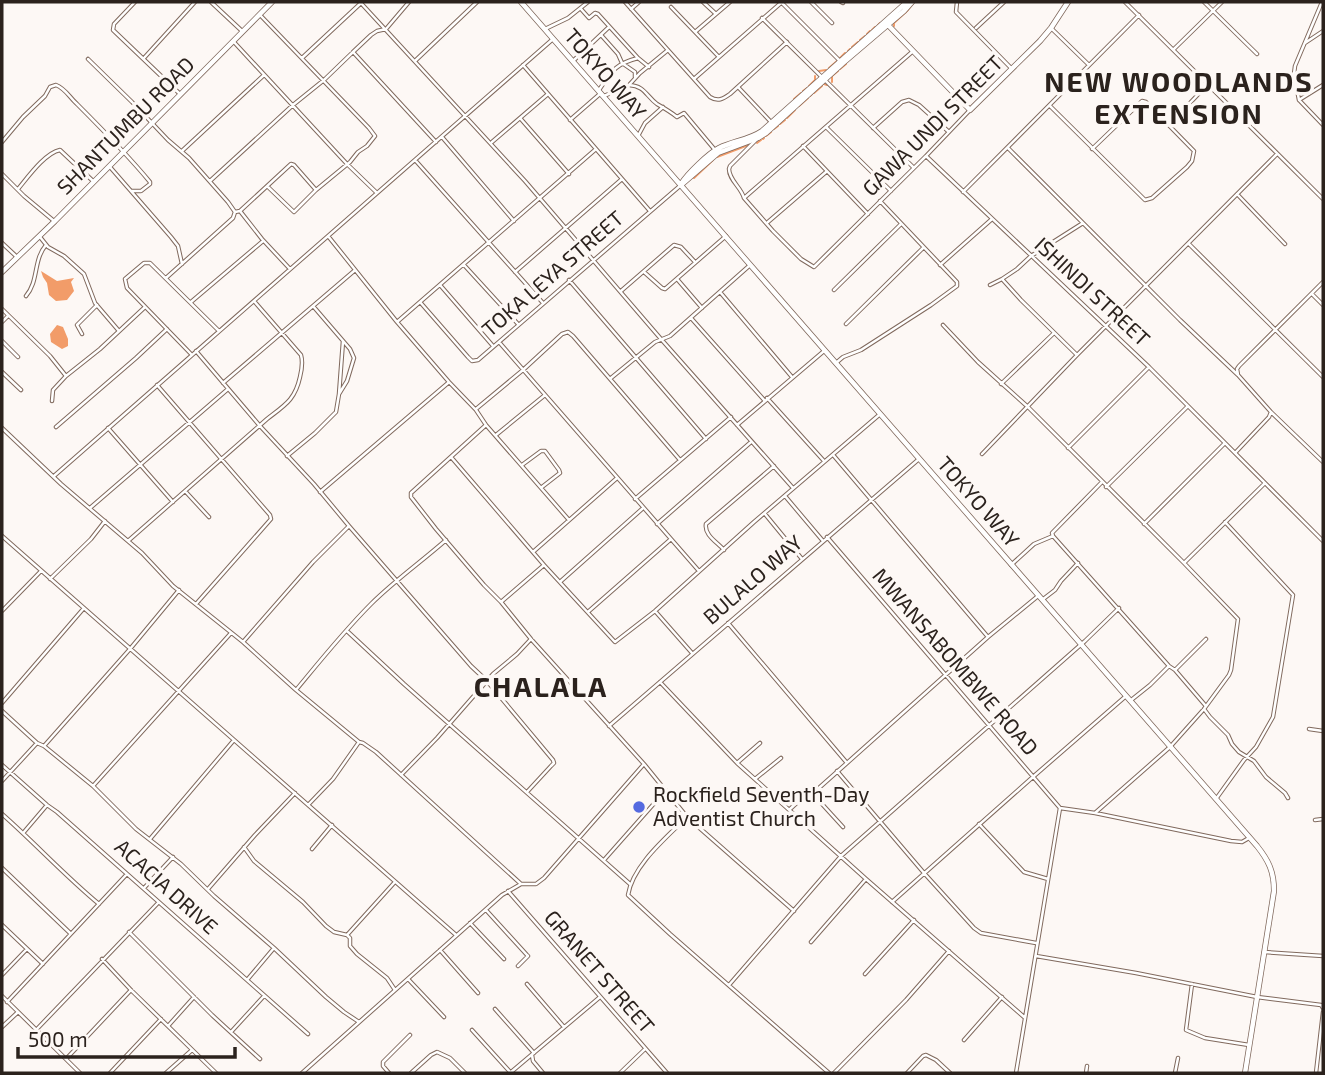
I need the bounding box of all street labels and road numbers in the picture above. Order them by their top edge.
street label: TOKYO WAY [560,23,652,123]
street label: GAWA UNDI STREET [857,50,1007,200]
street label: SHANTUMBU ROAD [51,51,199,199]
street label: TOKA LEYA STREET [476,205,628,341]
street label: ISHINDI STREET [1030,231,1156,351]
street label: TOKYO WAY [933,451,1025,551]
street label: BULALO WAY [697,529,807,629]
street label: MWANSABOMBWE ROAD [868,562,1044,760]
street label: ACACIA DRIVE [110,833,224,939]
street label: GRANET STREET [540,904,660,1038]

